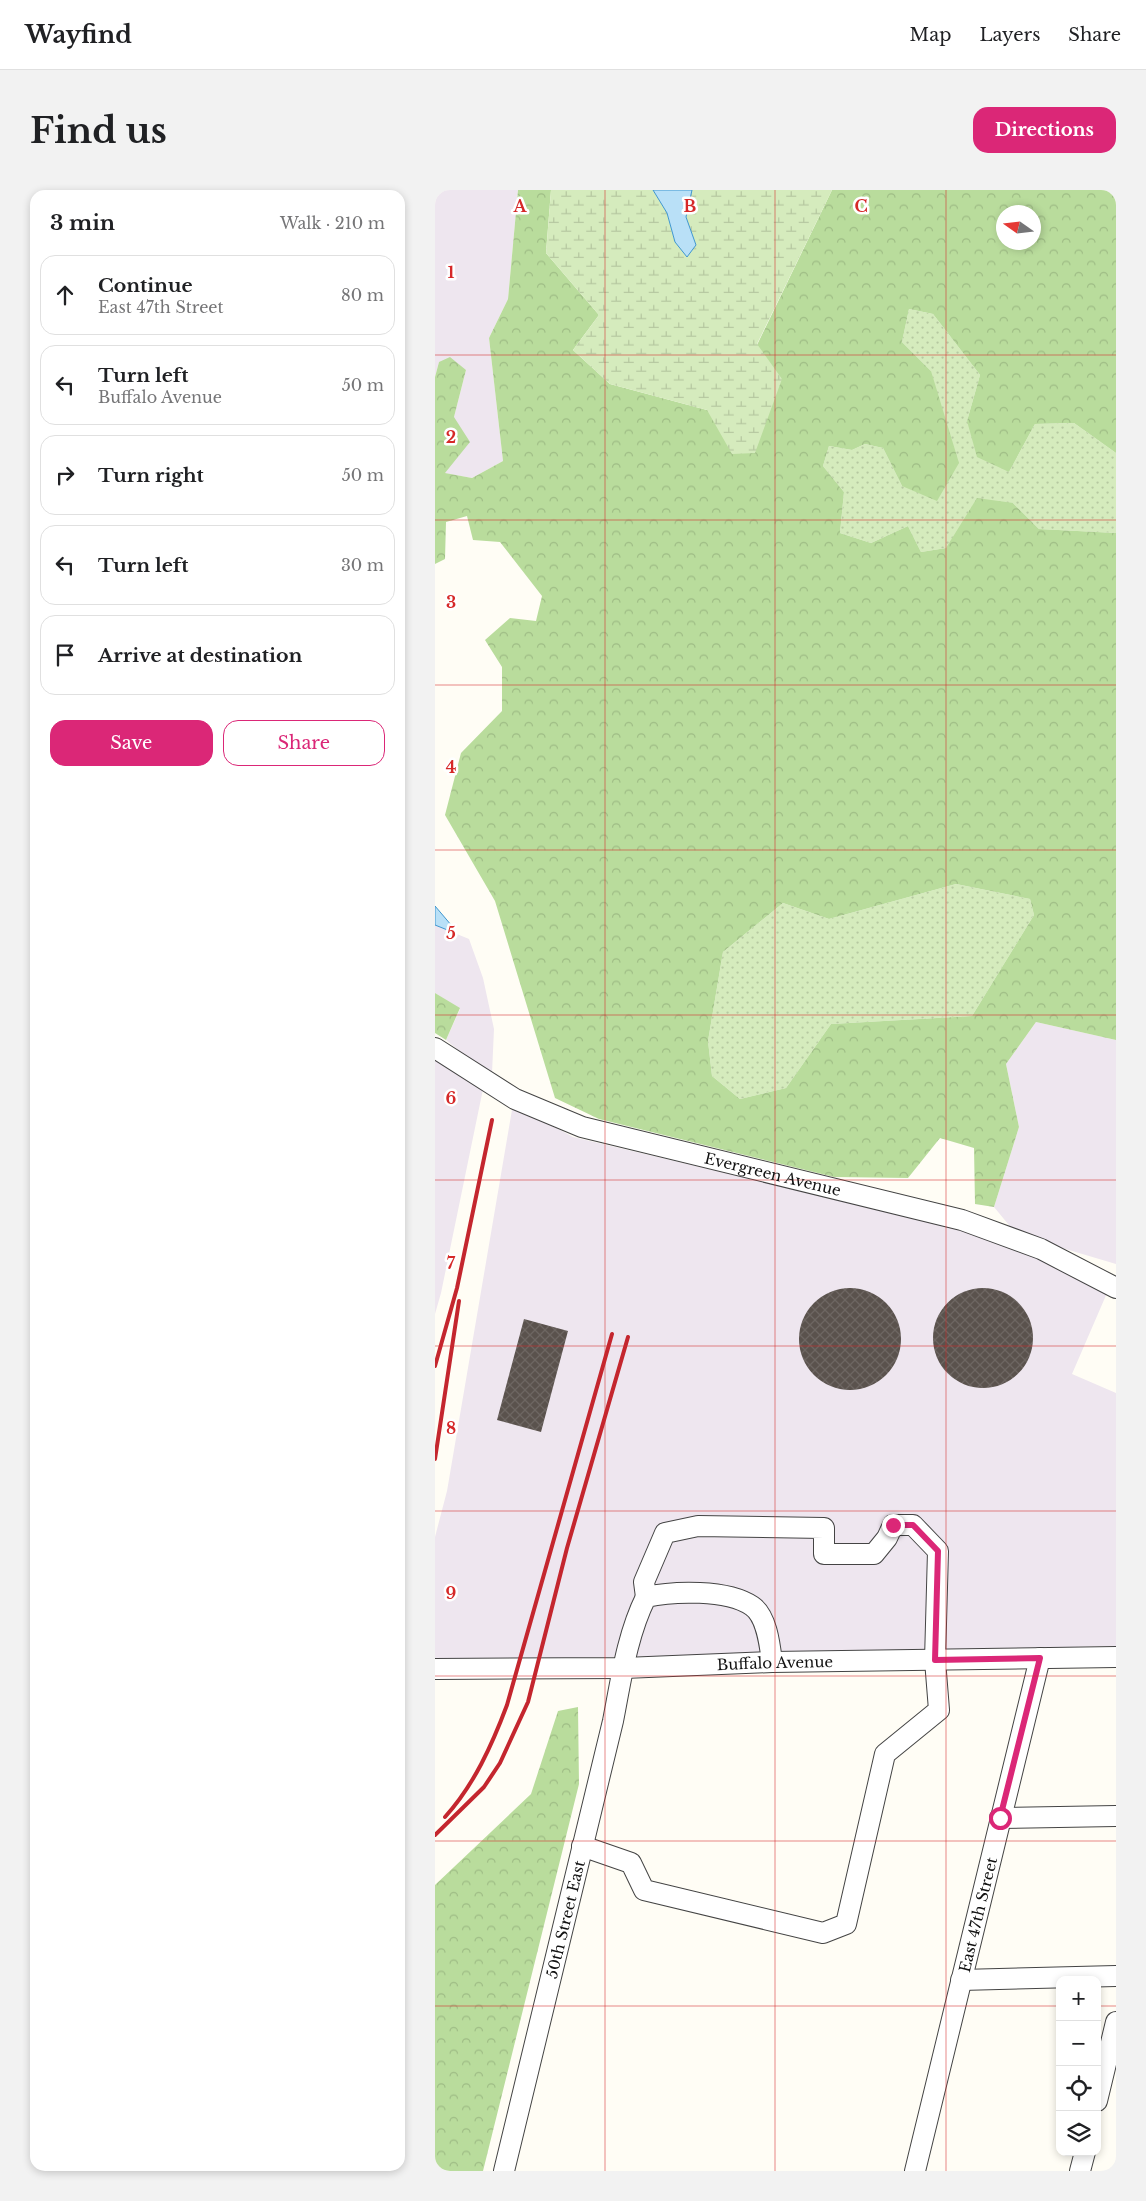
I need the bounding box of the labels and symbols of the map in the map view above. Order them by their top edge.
text: A [513,196,528,216]
text: B [684,196,697,216]
text: C [854,196,868,216]
north arrow [996,205,1041,250]
text: 1 [448,262,455,282]
text: 2 [446,427,456,447]
text: 3 [446,592,456,612]
text: 4 [446,757,456,777]
text: 5 [446,923,456,943]
text: 6 [446,1088,457,1108]
street label: Evergreen Avenue [703,1148,843,1200]
text: 7 [447,1253,456,1273]
text: 8 [446,1418,456,1438]
route end [882,1514,905,1537]
text: 9 [446,1583,457,1603]
street label: Buffalo Avenue [716,1652,833,1674]
route start [989,1807,1012,1830]
street label: East 47th Street [954,1855,1001,1974]
street label: 50th Street East [542,1858,588,1980]

